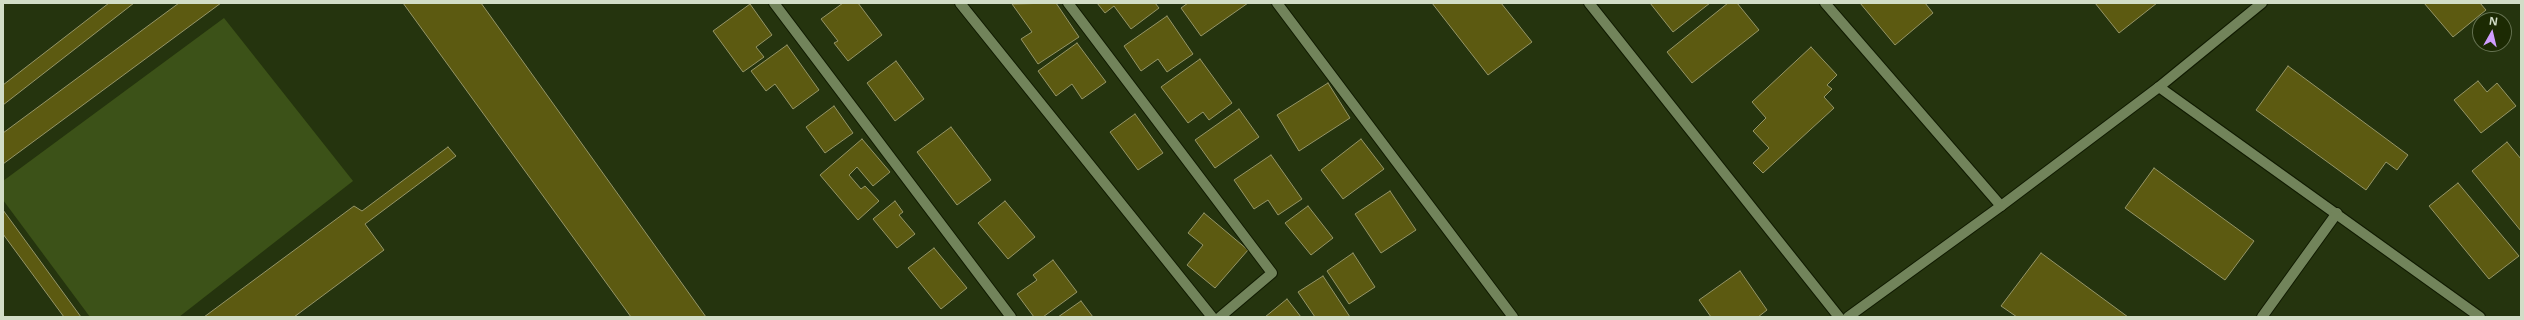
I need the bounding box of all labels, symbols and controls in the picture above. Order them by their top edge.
north arrow [2472,12,2512,52]
text: N [2488,13,2499,29]

